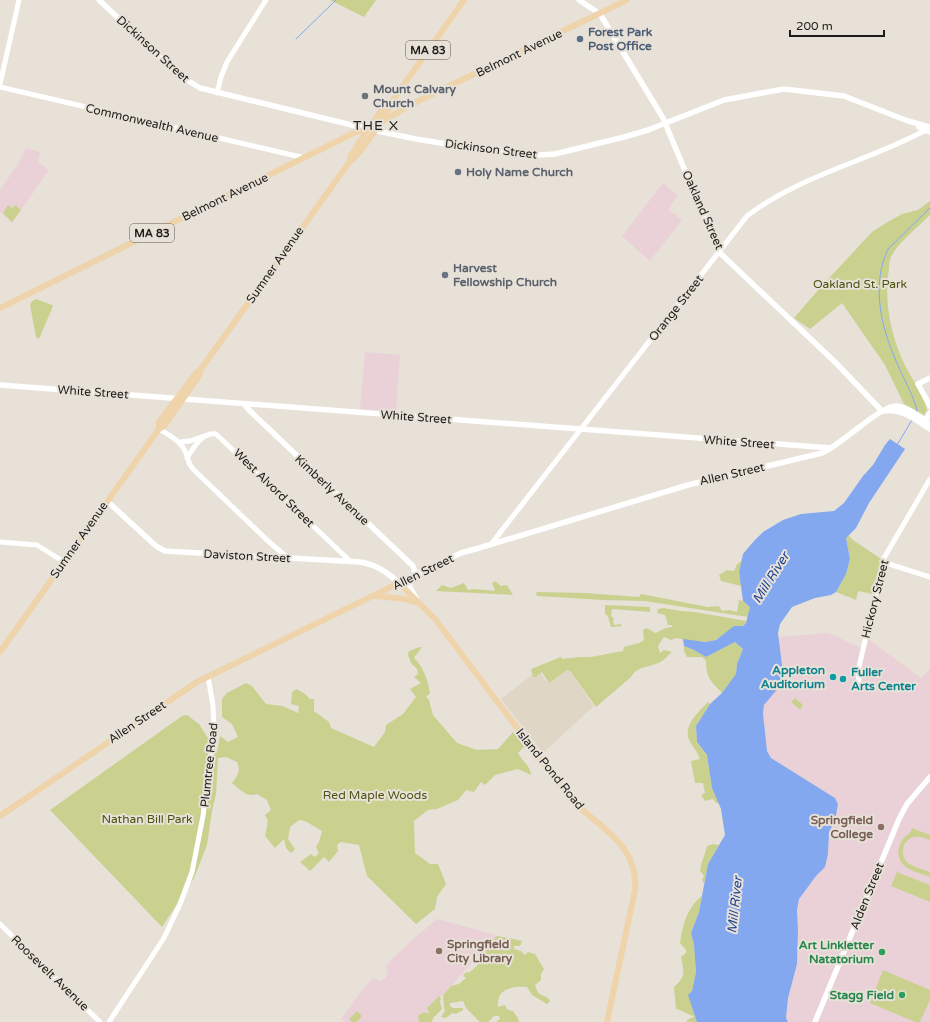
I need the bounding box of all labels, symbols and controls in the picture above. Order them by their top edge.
scale bar [790,12,884,38]
street label: Dickinson Street [114,13,193,86]
text: 200 m [796,19,833,33]
place label: Forest Park Post Office [588,25,653,53]
street label: Belmont Avenue [474,26,565,80]
marker: Forest Park Post Office [575,34,585,44]
road number: MA 83 [406,41,450,59]
place label: Mount Calvary Church [373,82,457,110]
marker: Mount Calvary Church [360,91,370,101]
street label: Commonwealth Avenue [84,101,220,145]
district label: THE X [353,117,399,134]
street label: Dickinson Street [444,136,538,162]
place label: Holy Name Church [466,165,573,180]
marker: Holy Name Church [453,167,463,177]
street label: Oakland Street [679,168,727,252]
street label: Belmont Avenue [180,170,271,224]
road number: MA 83 [130,224,174,242]
street label: Sumner Avenue [243,224,307,306]
place label: Harvest Fellowship Church [453,261,557,290]
marker: Harvest Fellowship Church [440,270,450,280]
street label: Orange Street [646,272,706,344]
park label: Oakland St. Park [813,277,908,291]
street label: White Street [57,383,129,401]
street label: White Street [380,408,452,426]
street label: White Street [703,433,775,451]
street label: West Alvord Street [231,446,318,530]
street label: Kimberly Avenue [292,452,372,528]
street label: Allen Street [698,460,766,488]
street label: Sumner Avenue [47,499,111,581]
street label: Daviston Street [203,547,291,565]
water label: Mill River [749,548,794,606]
street label: Allen Street [390,551,456,593]
street label: Hickory Street [858,558,892,640]
place label: Appleton Auditorium [761,663,825,691]
place label: Fuller Arts Center [851,665,916,693]
marker: Appleton Auditorium [828,672,838,682]
marker: Fuller Arts Center [838,674,848,684]
street label: Allen Street [106,697,169,746]
street label: Plumtree Road [198,722,220,808]
street label: Island Pond Road [513,726,587,812]
park label: Red Maple Woods [323,788,427,802]
park label: Nathan Bill Park [101,812,193,826]
place label: Springfield College [811,813,873,842]
marker: Springfield College [876,822,886,832]
street label: Alden Street [847,860,887,932]
water label: Mill River [724,874,746,934]
street label: Roosevelt Avenue [8,932,92,1014]
place label: Springfield City Library [447,937,513,966]
place label: Art Linkletter Natatorium [799,938,874,966]
marker: Springfield City Library [434,946,444,956]
marker: Art Linkletter Natatorium [877,947,887,957]
place label: Stagg Field [830,988,894,1003]
marker: Stagg Field [897,990,907,1000]

